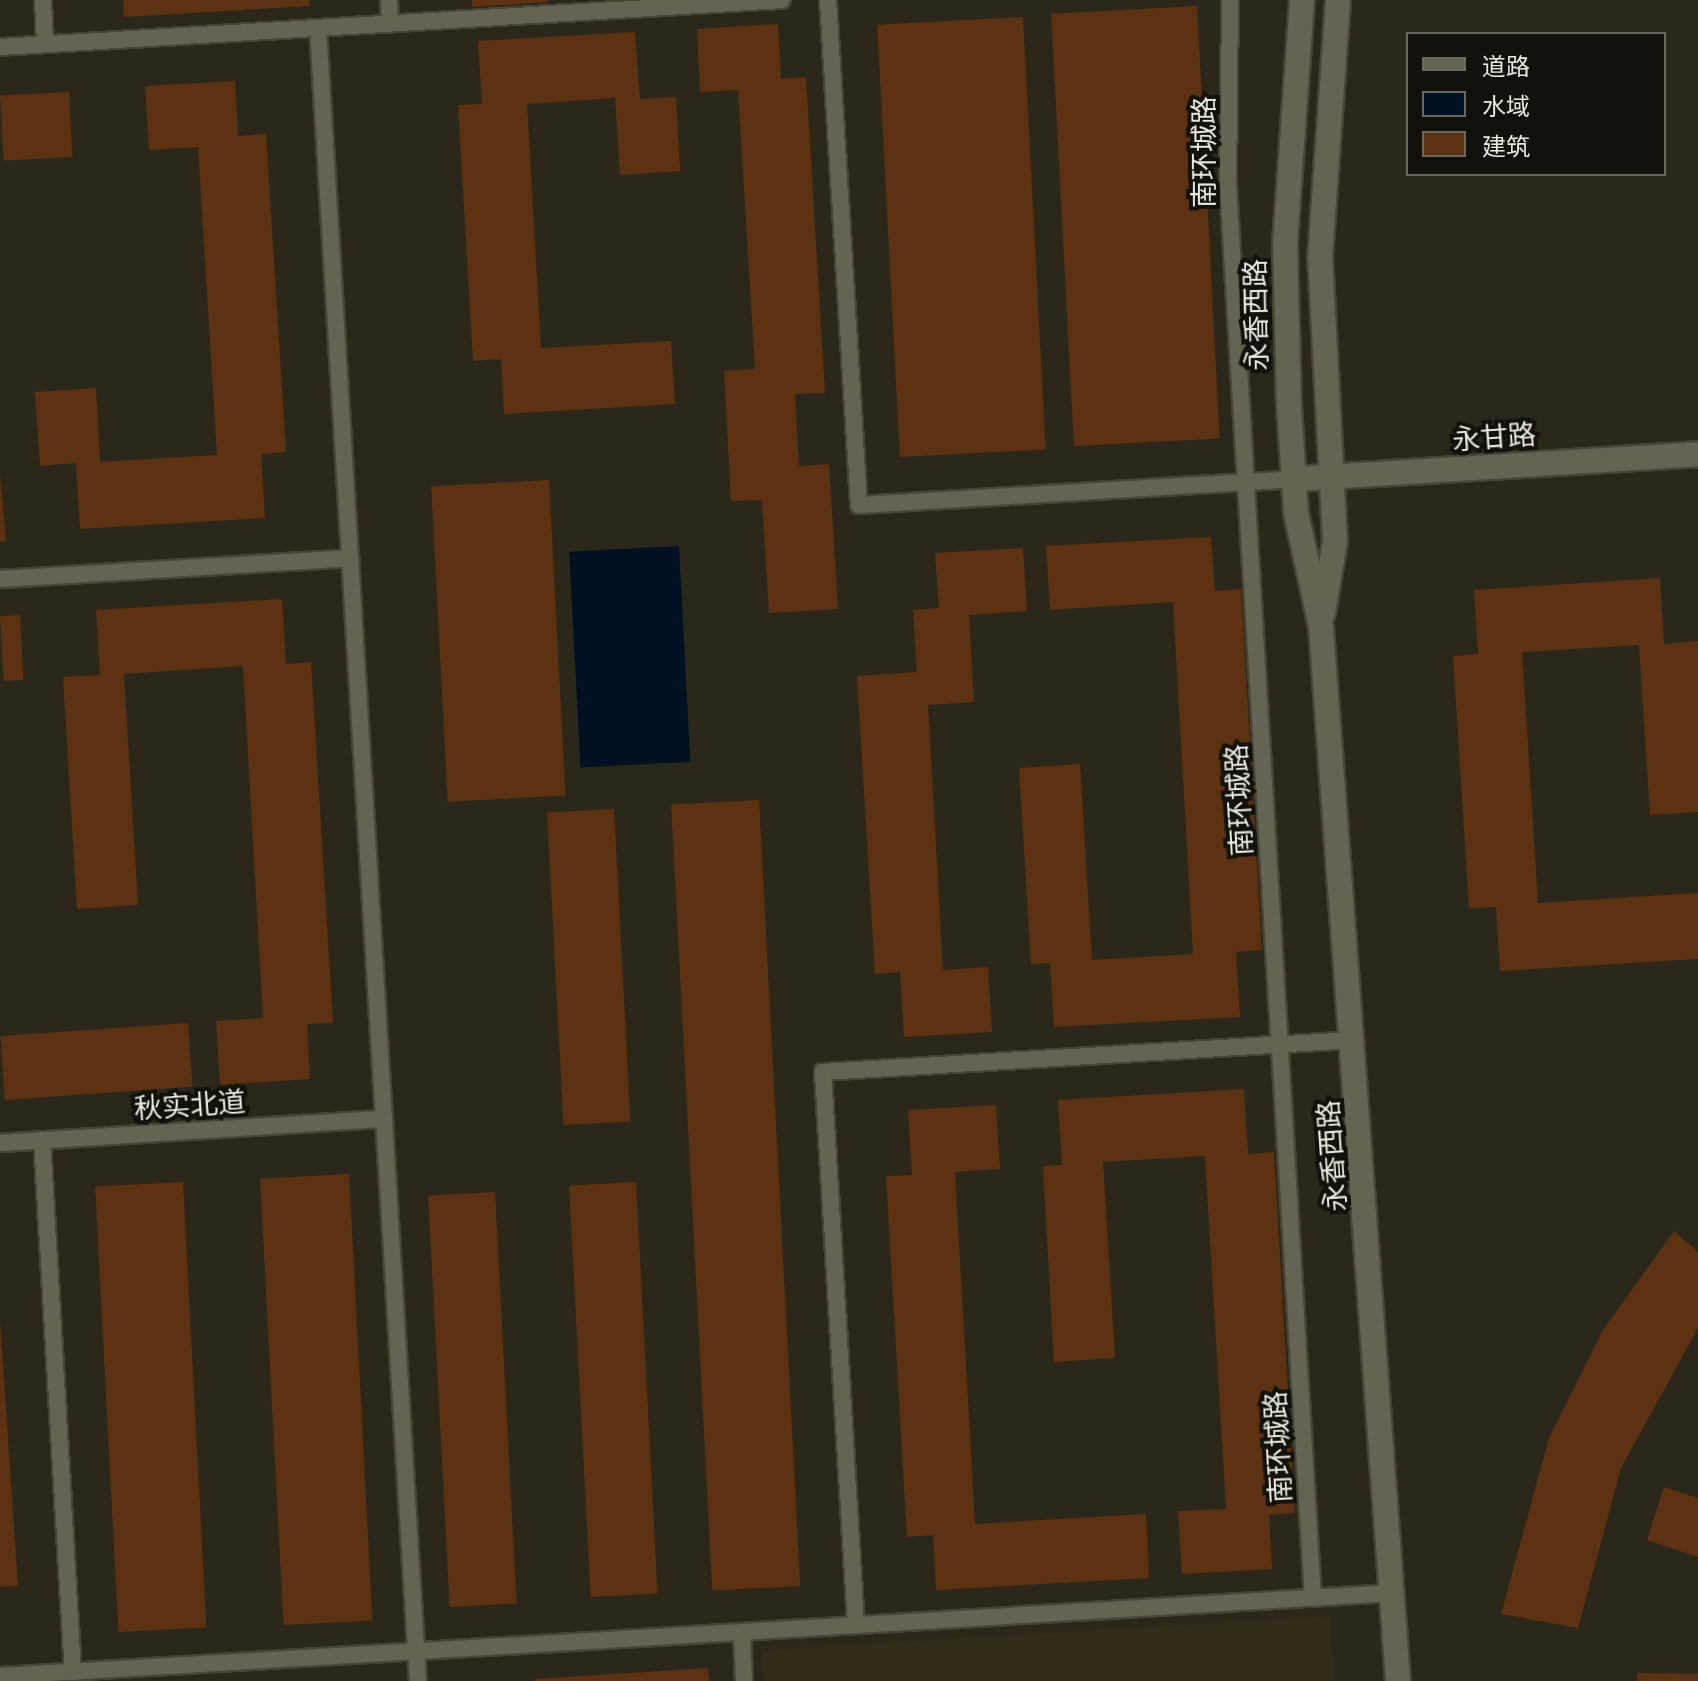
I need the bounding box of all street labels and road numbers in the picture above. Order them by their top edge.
street label: 南环城路 [1187,96,1221,208]
street label: 永香西路 [1238,259,1274,371]
street label: 永甘路 [1451,417,1537,457]
street label: 南环城路 [1219,743,1259,857]
street label: 秋实北道 [133,1084,247,1126]
street label: 永香西路 [1311,1099,1353,1213]
street label: 南环城路 [1258,1390,1298,1504]

